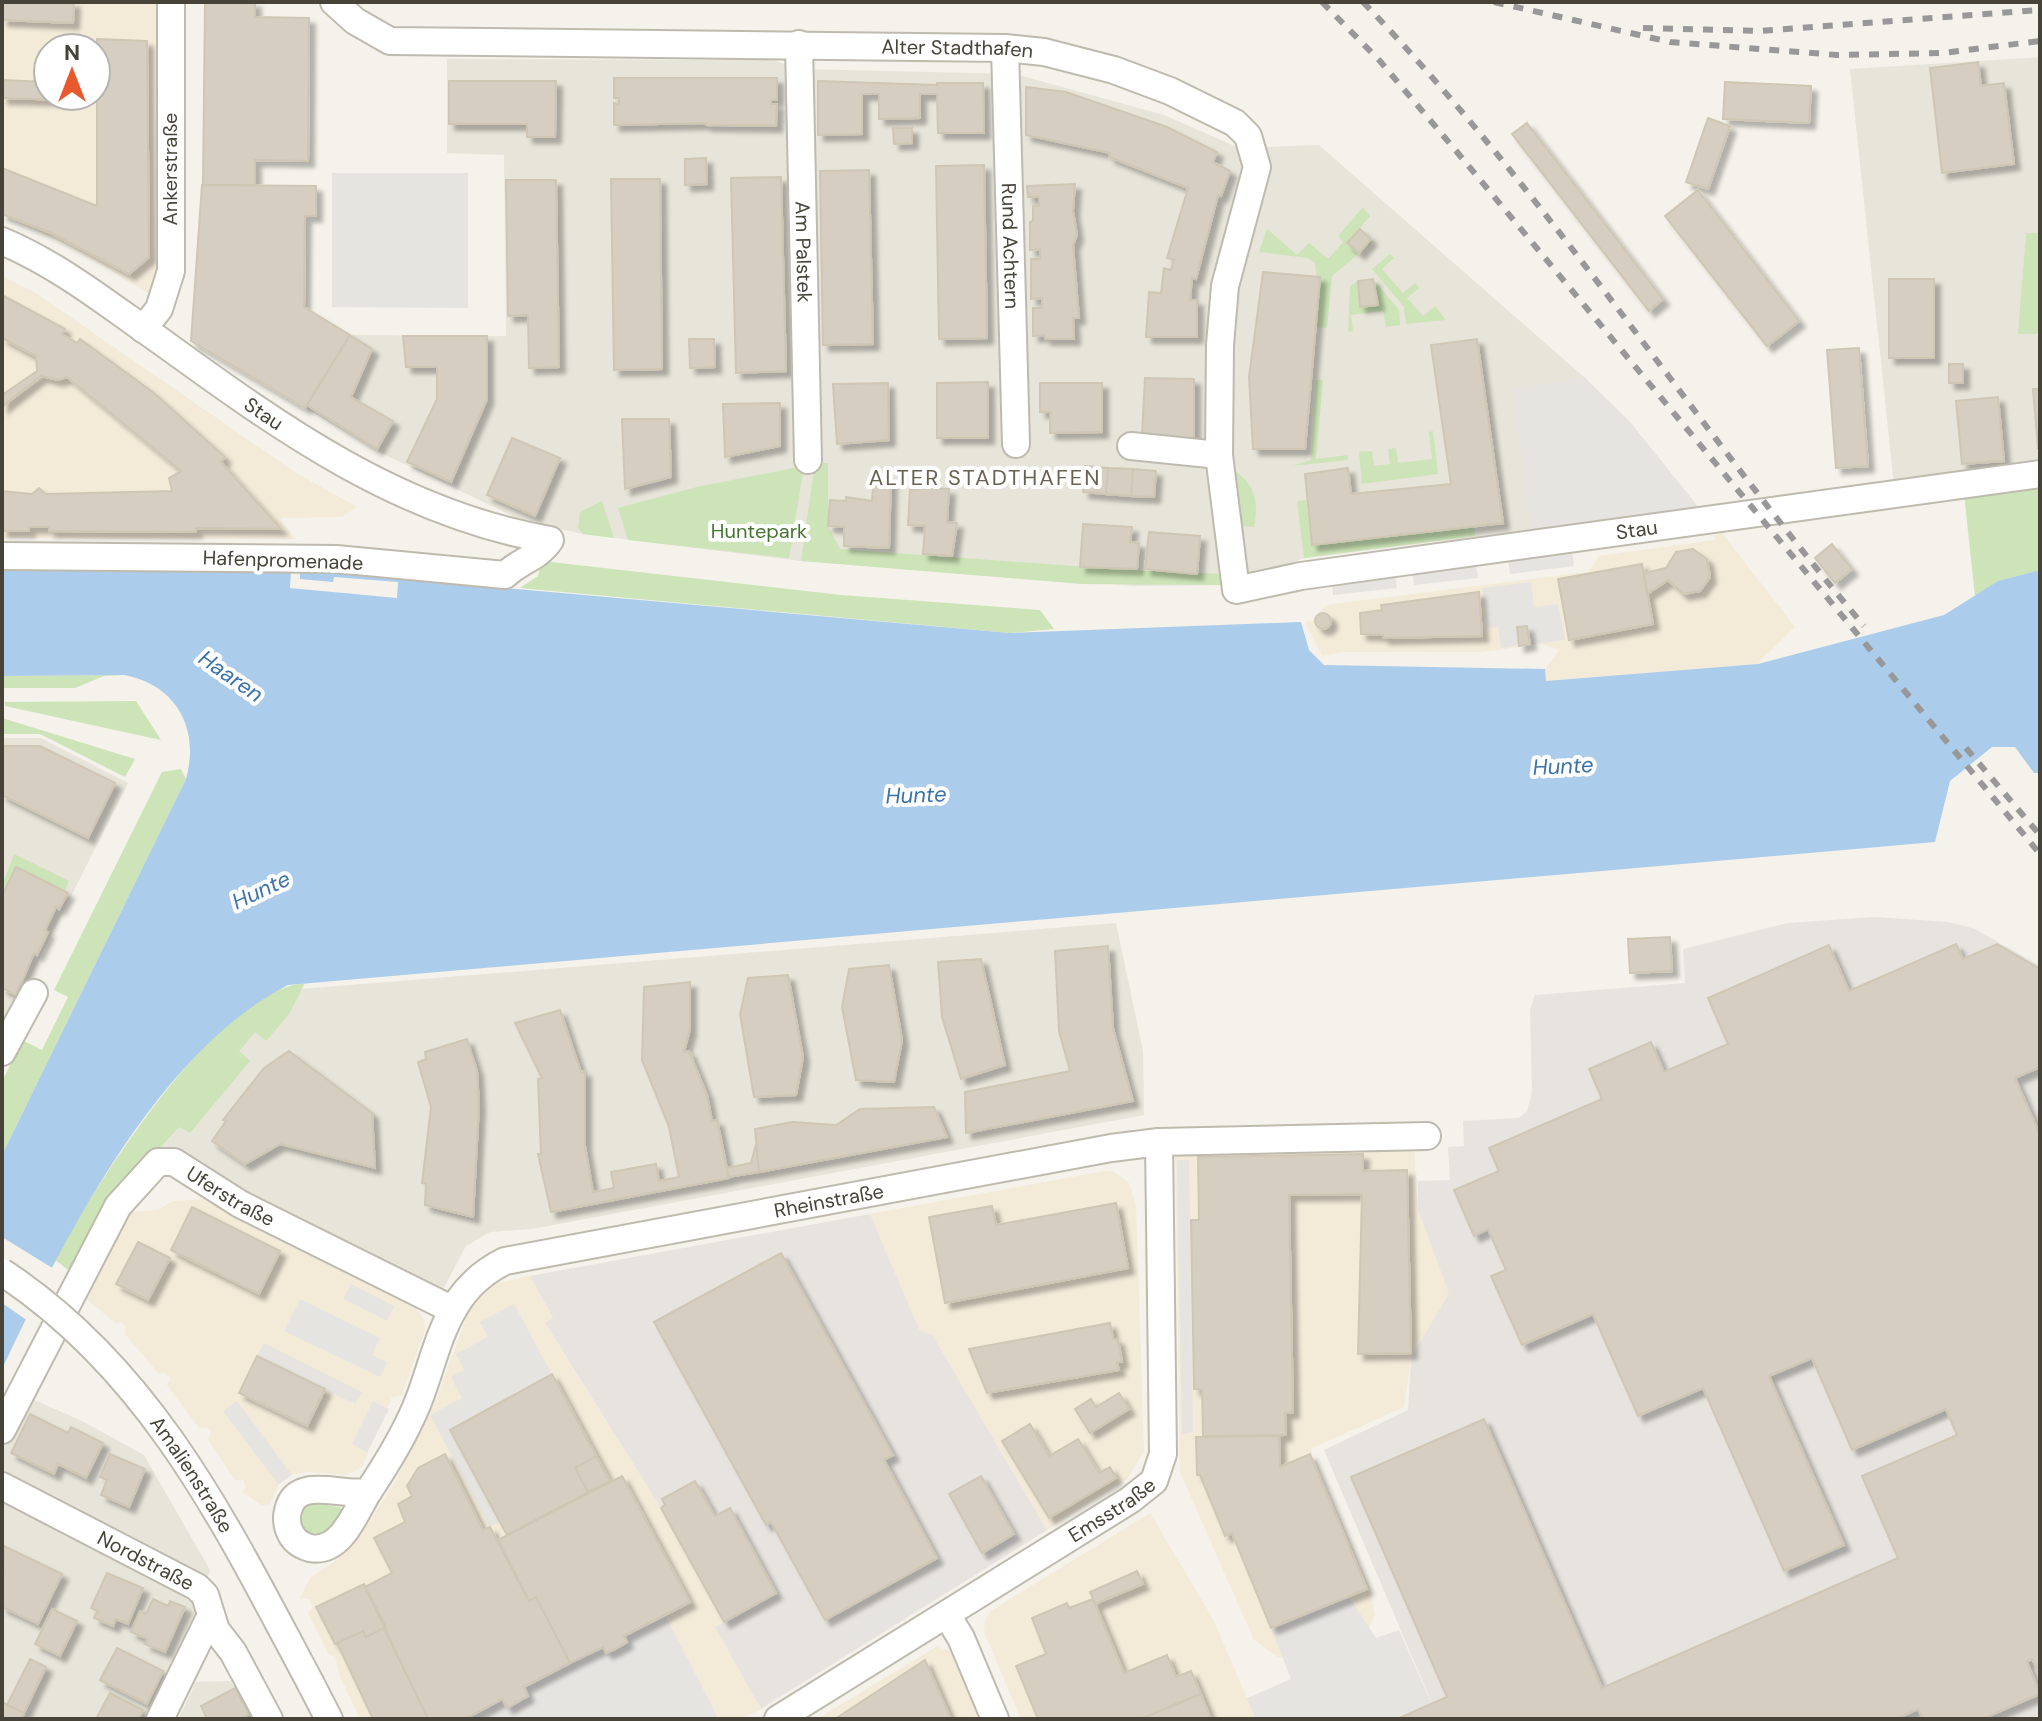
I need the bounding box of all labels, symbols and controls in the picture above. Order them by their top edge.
north arrow [32,32,112,112]
street label: Alter Stadthafen [881,34,1034,64]
text: N [64,38,80,67]
street label: Ankerstraße [157,113,183,225]
street label: Rund Achtern [996,182,1025,309]
street label: Am Palstek [789,201,818,303]
street label: Stau [239,391,288,436]
district label: ALTER STADTHAFEN [869,463,1101,492]
street label: Stau [1614,514,1659,545]
park label: Huntepark [711,518,807,544]
street label: Hafenpromenade [202,544,364,576]
water label: Haaren [193,643,269,709]
water label: Hunte [1532,750,1594,782]
water label: Hunte [885,779,947,811]
water label: Hunte [227,864,295,916]
street label: Uferstraße [181,1160,279,1232]
street label: Rheinstraße [772,1178,886,1224]
street label: Amalienstraße [144,1411,239,1538]
street label: Emsstraße [1064,1472,1161,1548]
street label: Nordstraße [93,1525,199,1596]

